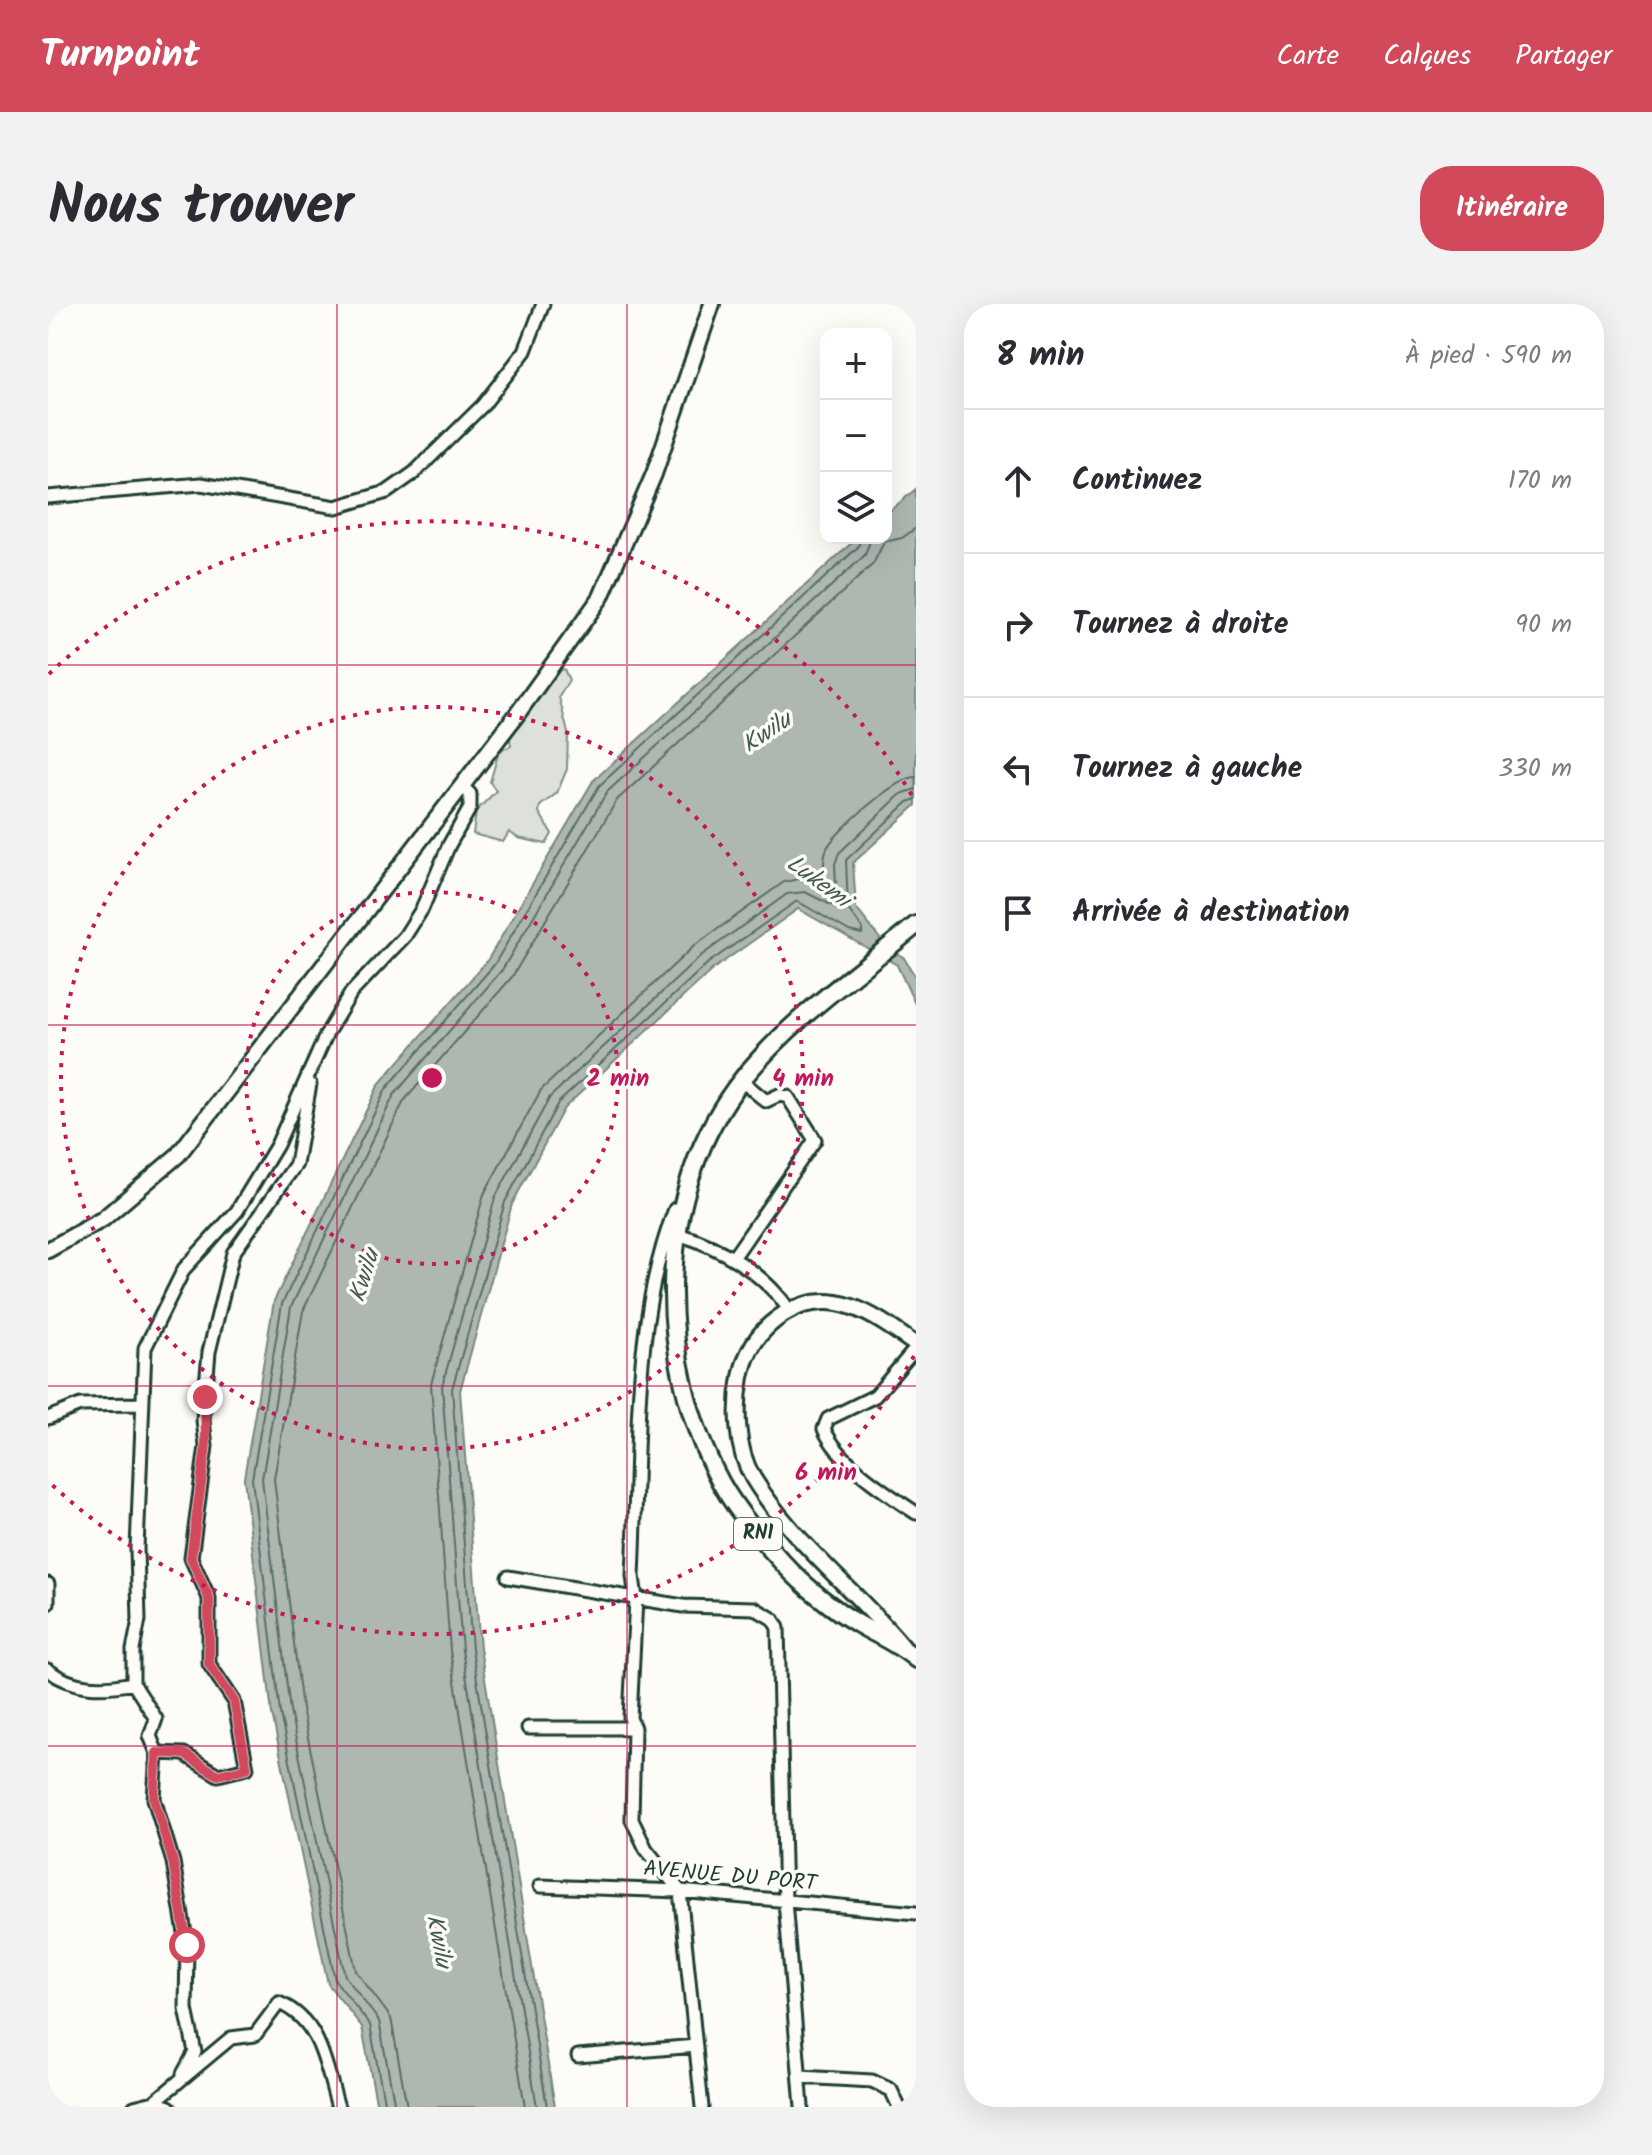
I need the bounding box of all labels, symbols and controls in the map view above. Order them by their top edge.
text: Turnpoint [40,26,200,86]
text: Carte [1277,34,1339,79]
text: Calques [1383,34,1471,79]
text: Partager [1515,34,1612,79]
text: Nous trouver [48,163,353,253]
button: Itinéraire [1420,166,1604,251]
map controls [820,328,892,544]
button: + [820,328,892,400]
text: 8 min [996,329,1085,383]
text: À pied · 590 m [1405,335,1572,377]
button: − [820,400,892,472]
text: Continuez [1072,457,1202,505]
icon: ahead [996,459,1040,503]
text: 170 m [1508,460,1572,502]
button: layers [820,472,892,544]
text: Tournez à droite [1072,601,1288,649]
icon: right [996,603,1040,647]
text: 90 m [1515,604,1572,646]
water label: Kwilu [734,701,802,764]
text: Tournez à gauche [1072,745,1302,793]
icon: left [996,747,1040,791]
text: 330 m [1498,748,1572,790]
water label: Lukemi [778,845,863,922]
text: Arrivée à destination [1072,889,1350,937]
icon: arrive [996,891,1040,935]
text: 2 min [587,1060,649,1099]
text: 4 min [772,1060,834,1099]
centre of rings [418,1064,446,1092]
water label: Kwilu [339,1242,392,1307]
route end [187,1379,223,1415]
text: 6 min [795,1454,857,1493]
road number: RN1 [734,1518,782,1550]
street label: AVENUE DU PORT [642,1852,820,1902]
water label: Kwilu [414,1911,463,1973]
route start [169,1927,205,1963]

